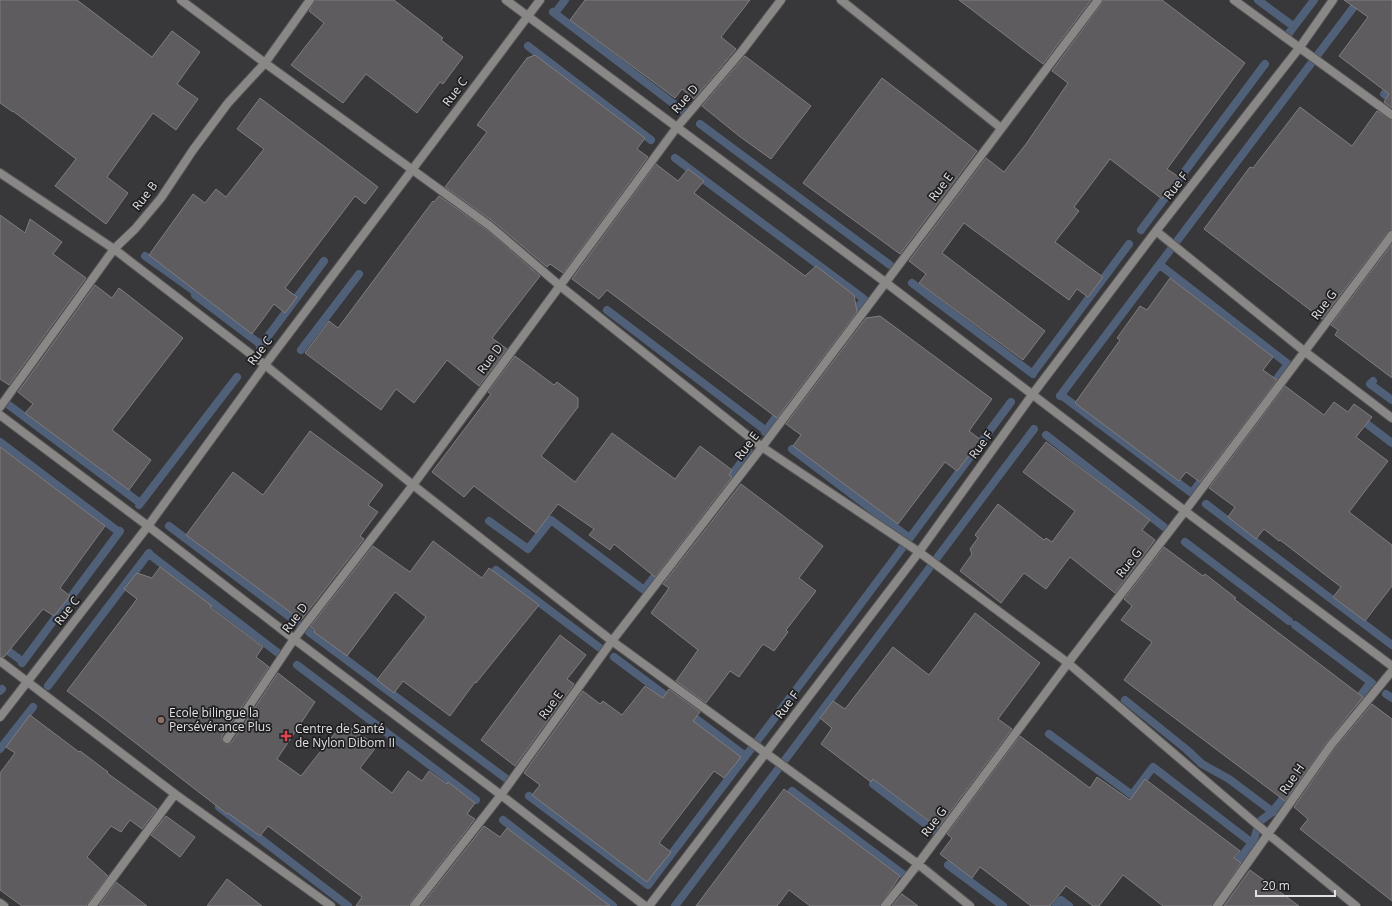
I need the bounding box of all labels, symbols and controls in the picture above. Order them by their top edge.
street label: Rue C [438,73,471,110]
street label: Rue D [667,81,702,117]
street label: Rue F [1159,168,1192,203]
street label: Rue E [924,169,957,204]
street label: Rue B [128,178,161,214]
street label: Rue G [1307,286,1340,323]
street label: Rue C [243,332,276,369]
street label: Rue D [473,340,506,377]
street label: Rue F [965,427,997,462]
street label: Rue E [730,428,763,463]
street label: Rue G [1112,544,1146,581]
street label: Rue C [50,592,83,629]
street label: Rue D [278,599,311,636]
street label: Rue E [535,687,567,722]
street label: Rue F [771,687,803,722]
place label: Ecole bilingue la Persévérance Plus [169,704,271,735]
marker: Ecole bilingue la Persévérance Plus [156,715,166,725]
place label: Centre de Santé de Nylon Dibom II [295,720,395,751]
marker: Centre de Santé de Nylon Dibom II [280,730,292,742]
street label: Rue H [1275,760,1308,797]
street label: Rue G [917,803,950,840]
scale bar [1256,872,1335,898]
text: 20 m [1262,877,1290,894]

